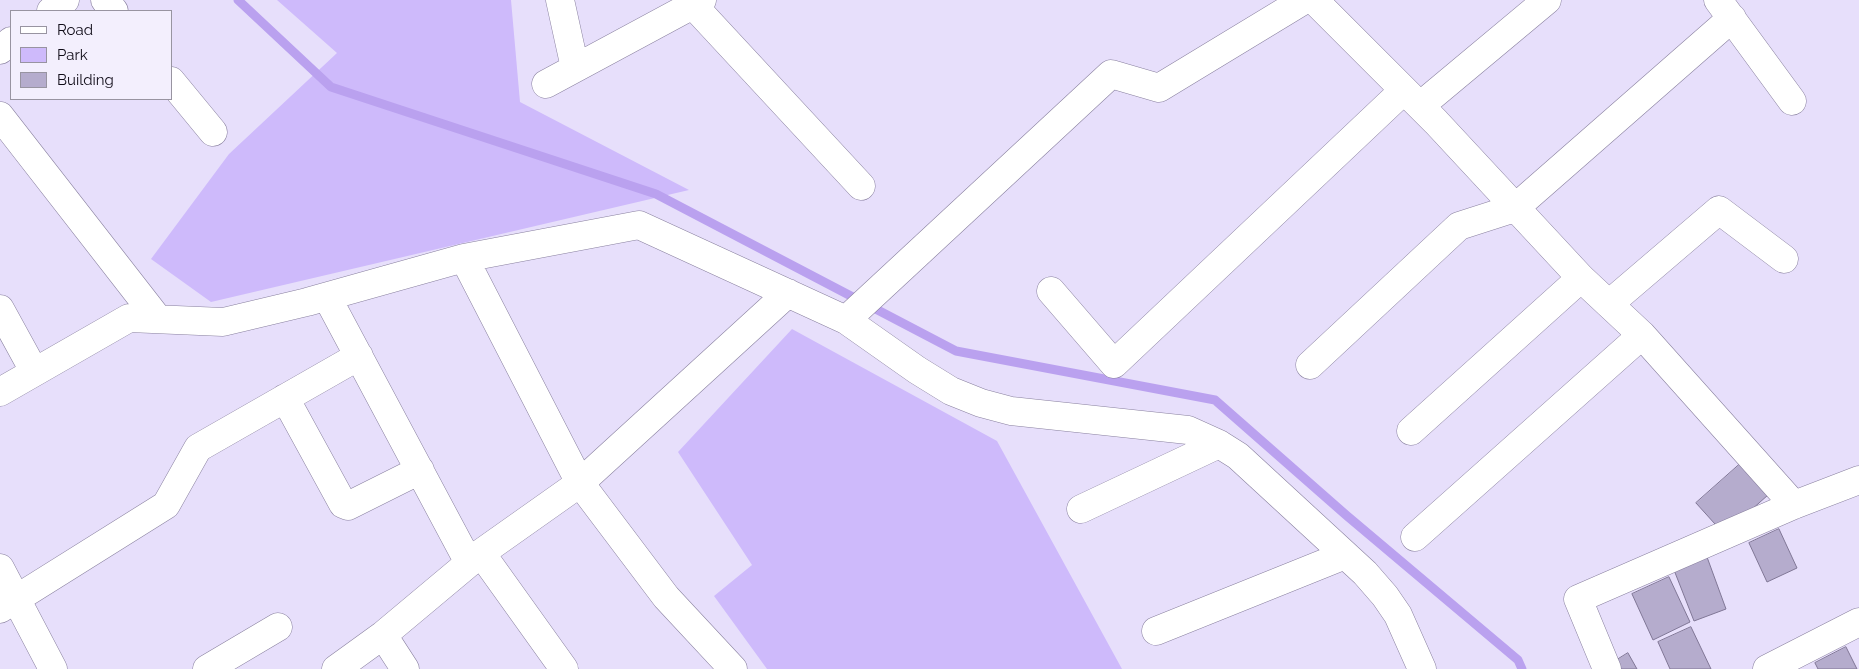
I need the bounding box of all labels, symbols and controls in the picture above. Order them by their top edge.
legend [10,10,172,100]
text: Road [57,21,93,39]
text: Park [57,46,88,64]
text: Building [57,71,114,89]

